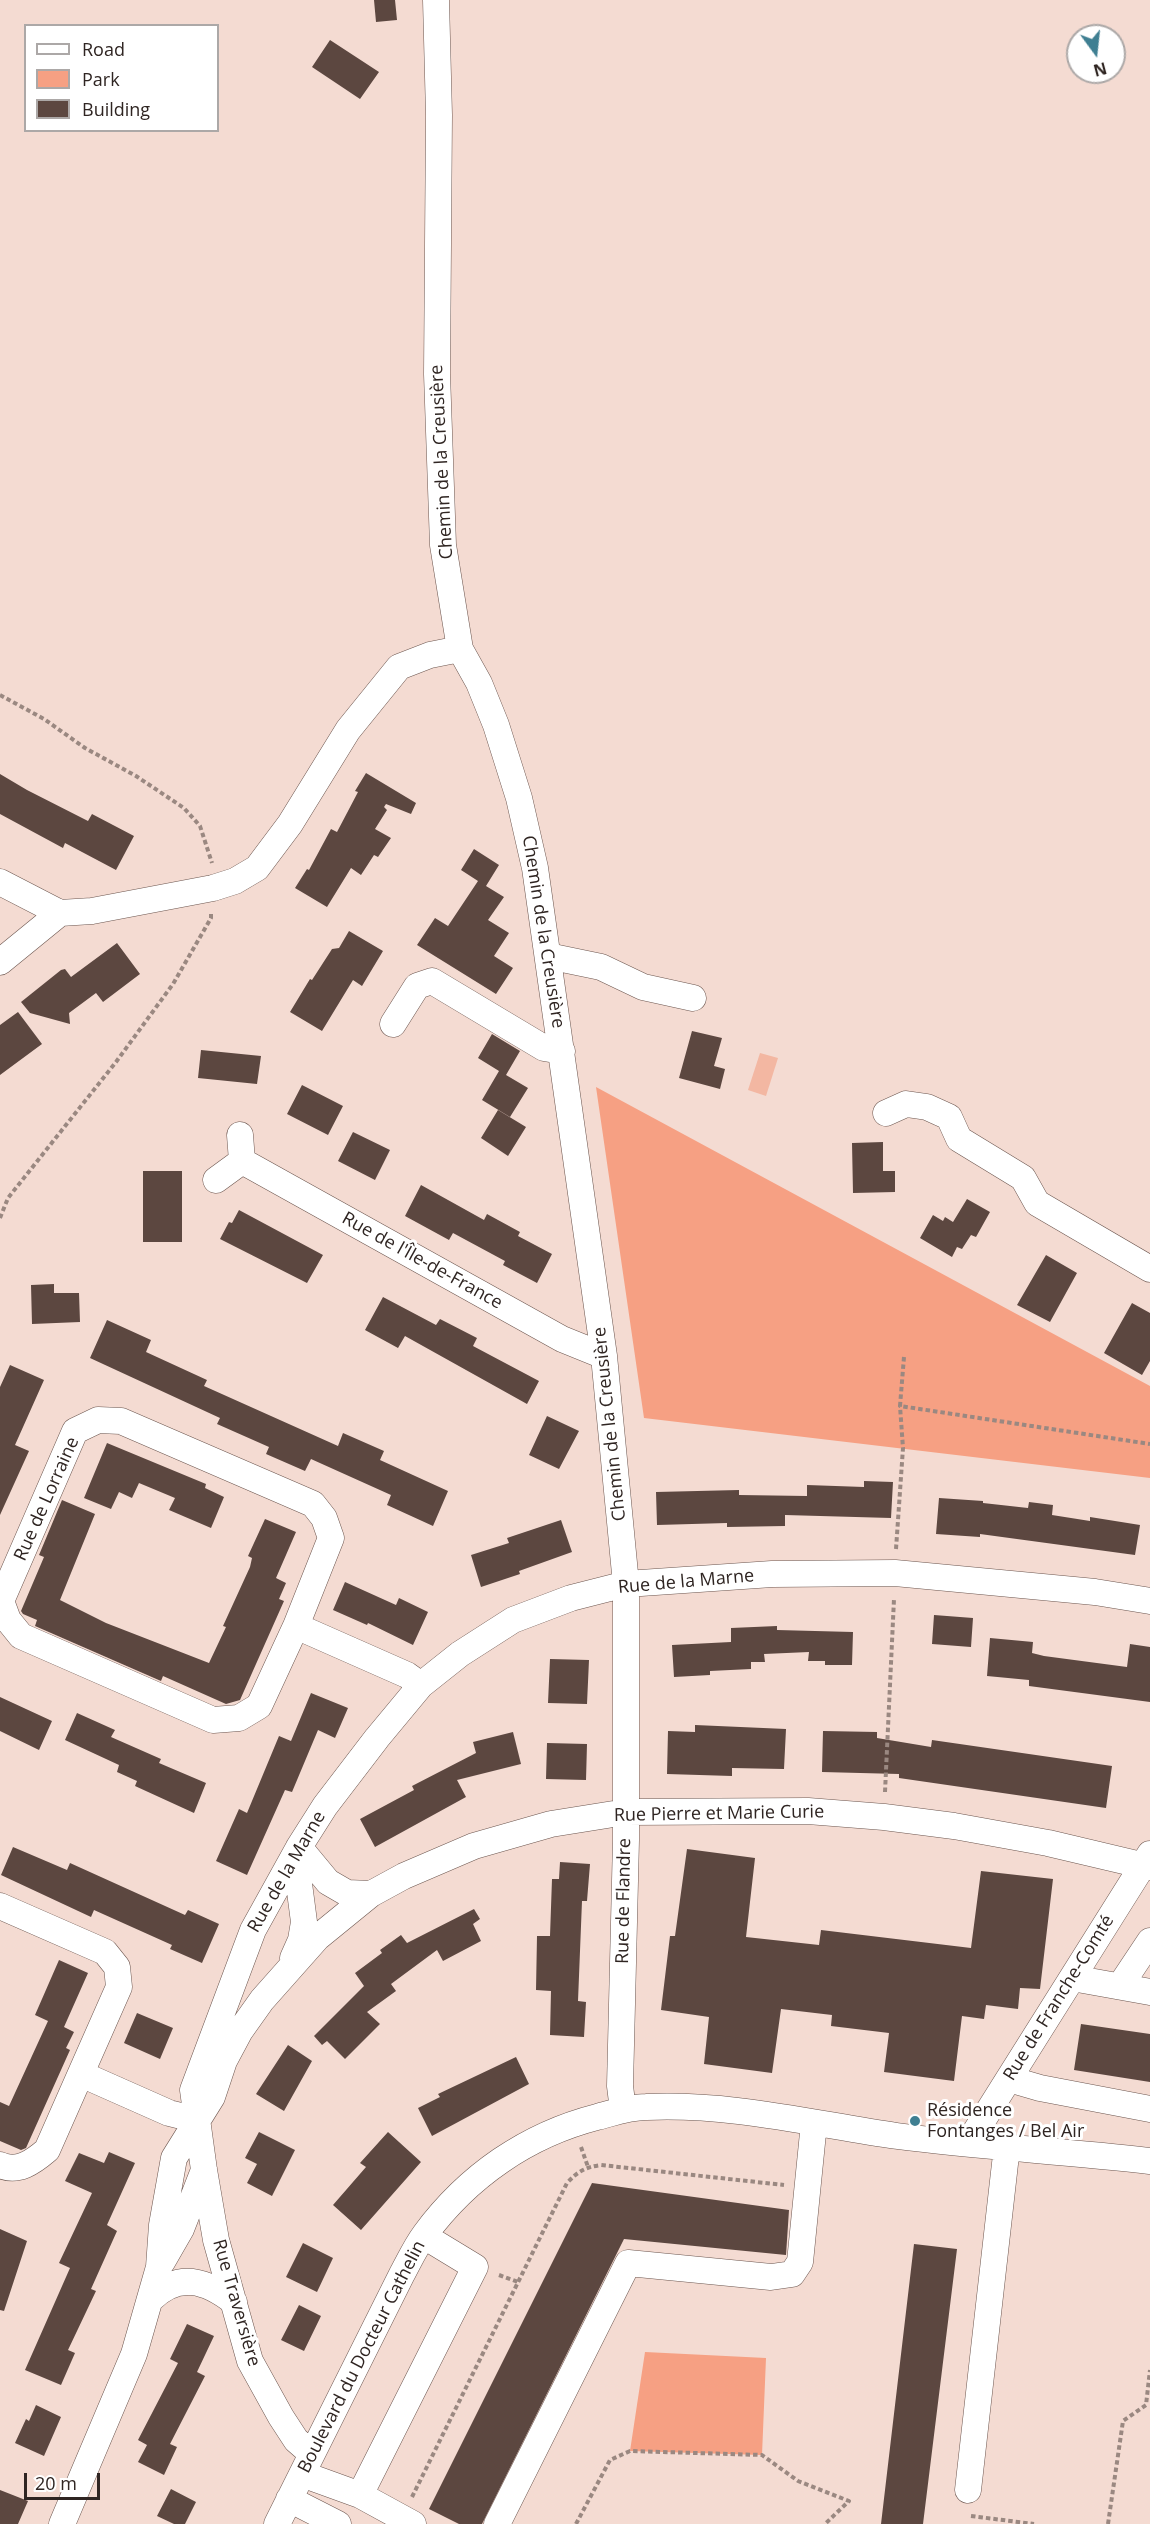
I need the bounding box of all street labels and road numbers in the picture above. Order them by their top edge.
street label: Chemin de la Creusière [426,364,458,560]
street label: Chemin de la Creusière [517,834,569,1030]
street label: Rue de l'Île-de-France [338,1208,506,1314]
street label: Chemin de la Creusière [589,1326,631,1522]
street label: Rue de Lorraine [10,1434,84,1564]
street label: Rue de la Marne [617,1565,755,1599]
street label: Rue Pierre et Marie Curie [614,1801,824,1827]
street label: Rue de la Marne [243,1807,331,1937]
street label: Rue de Flandre [612,1838,636,1964]
street label: Rue de Franche-Comté [999,1911,1119,2085]
street label: Rue Traversière [208,2237,264,2369]
street label: Boulevard du Docteur Cathelin [294,2237,430,2477]

